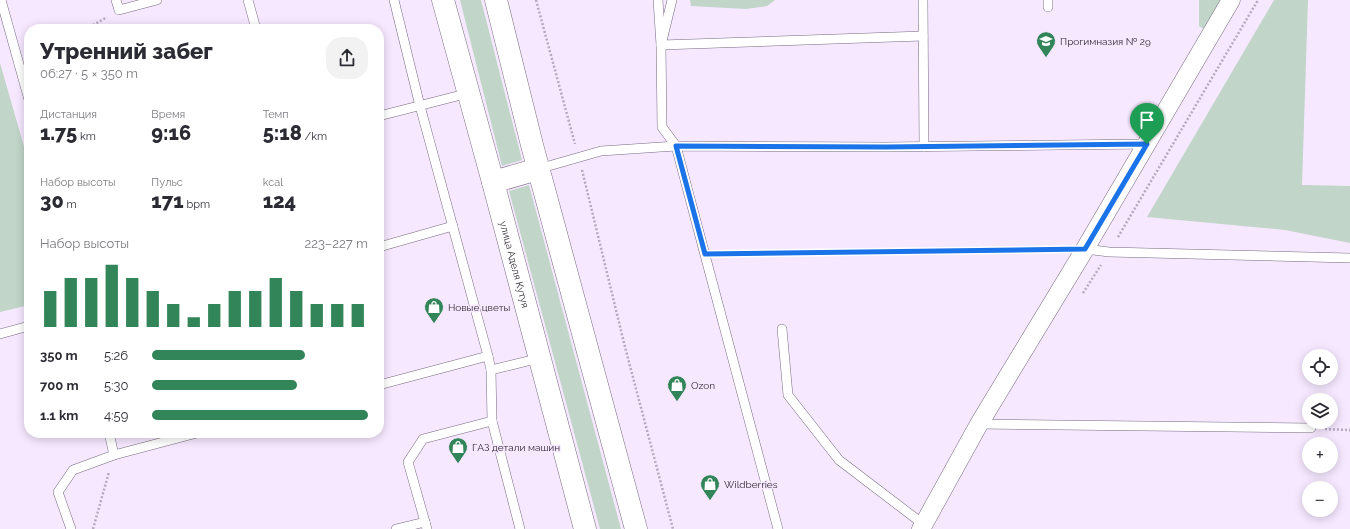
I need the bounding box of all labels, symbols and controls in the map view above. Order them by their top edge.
school or university icon: Прогимназия № 29 [1035,30,1057,58]
place label: Прогимназия № 29 [1060,36,1151,47]
button: share [326,37,368,79]
text: Утренний забег [40,38,213,64]
text: 06:27 · 5 × 350 m [40,66,138,81]
pin [1130,103,1164,144]
text: Дистанция [40,108,97,121]
text: Время [151,108,185,121]
text: Темп [263,108,289,121]
icon: arrive [1136,109,1158,131]
text: 1.75 [40,121,77,145]
text: 9:16 [151,121,191,145]
text: 5:18 [263,121,302,145]
text: km [77,130,96,143]
text: /km [302,130,327,143]
text: Набор высоты [40,176,115,189]
text: Пульс [151,176,183,189]
text: kcal [263,176,283,189]
text: 30 [40,189,64,213]
text: 171 [151,189,184,213]
text: 124 [263,189,296,213]
text: m [64,198,77,211]
text: bpm [184,198,210,211]
street label: улица Аделя Кутуя [498,220,532,309]
text: Набор высоты [40,236,129,251]
text: 223–227 m [304,236,368,251]
shop icon: Новые цветы [423,296,445,324]
place label: Новые цветы [448,302,511,313]
text: 350 m [40,348,78,363]
text: 5:26 [104,348,128,363]
map controls [1302,349,1338,517]
button: locate [1302,349,1338,385]
shop icon: Ozon [666,374,688,402]
text: 700 m [40,378,78,393]
text: 5:30 [104,378,128,393]
place label: Ozon [691,380,715,391]
button: layers [1302,393,1338,429]
text: 1.1 km [40,408,78,423]
text: 4:59 [104,408,128,423]
shop icon: ГАЗ детали машин [447,436,469,464]
button: + [1302,437,1338,473]
place label: ГАЗ детали машин [472,442,560,453]
shop icon: Wildberries [699,473,721,501]
place label: Wildberries [724,479,778,490]
button: − [1302,481,1338,517]

